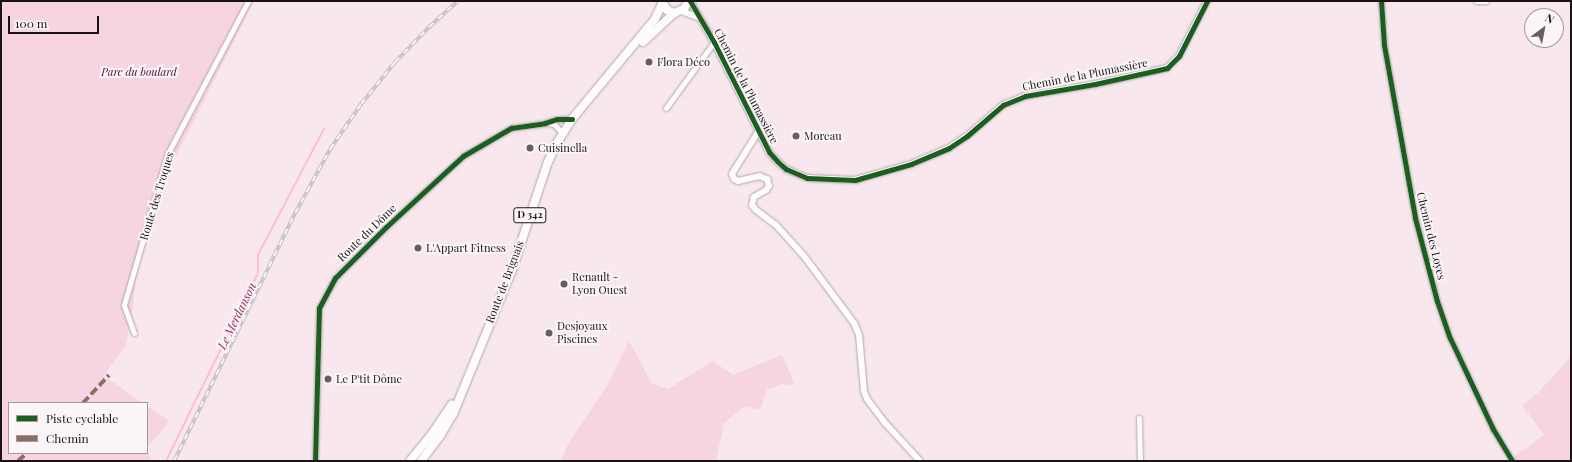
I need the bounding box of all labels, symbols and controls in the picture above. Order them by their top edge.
scale bar [10,8,101,34]
north arrow [1524,8,1564,48]
text: N [1543,10,1557,27]
text: 100 m [15,15,47,31]
street label: Chemin de la Plumassière [711,26,781,146]
place label: Flora Déco [657,55,710,69]
street label: Chemin de la Plumassière [1021,56,1149,94]
marker: Flora Déco [644,57,654,67]
park label: Parc du boulard [101,65,177,79]
place label: Moreau [804,129,842,143]
marker: Moreau [791,131,801,141]
place label: Cuisinella [538,141,587,155]
marker: Cuisinella [525,143,535,153]
street label: Route des Troques [137,150,177,242]
street label: Chemin des Loyes [1414,191,1448,281]
street label: Route du Dôme [335,202,399,264]
road number: D 342 [513,207,547,223]
street label: Route de Brignais [483,239,527,325]
place label: L'Appart Fitness [426,241,506,255]
marker: L'Appart Fitness [413,243,423,253]
place label: Renault - Lyon Ouest [572,271,628,297]
marker: Renault - Lyon Ouest [559,279,569,289]
water label: Le Merdanson [215,280,259,352]
place label: Desjoyaux Piscines [557,320,607,346]
marker: Desjoyaux Piscines [544,328,554,338]
place label: Le P'tit Dôme [336,372,402,386]
marker: Le P'tit Dôme [323,374,333,384]
legend [8,402,148,454]
text: Piste cyclable [46,410,118,426]
text: Chemin [46,430,89,446]

